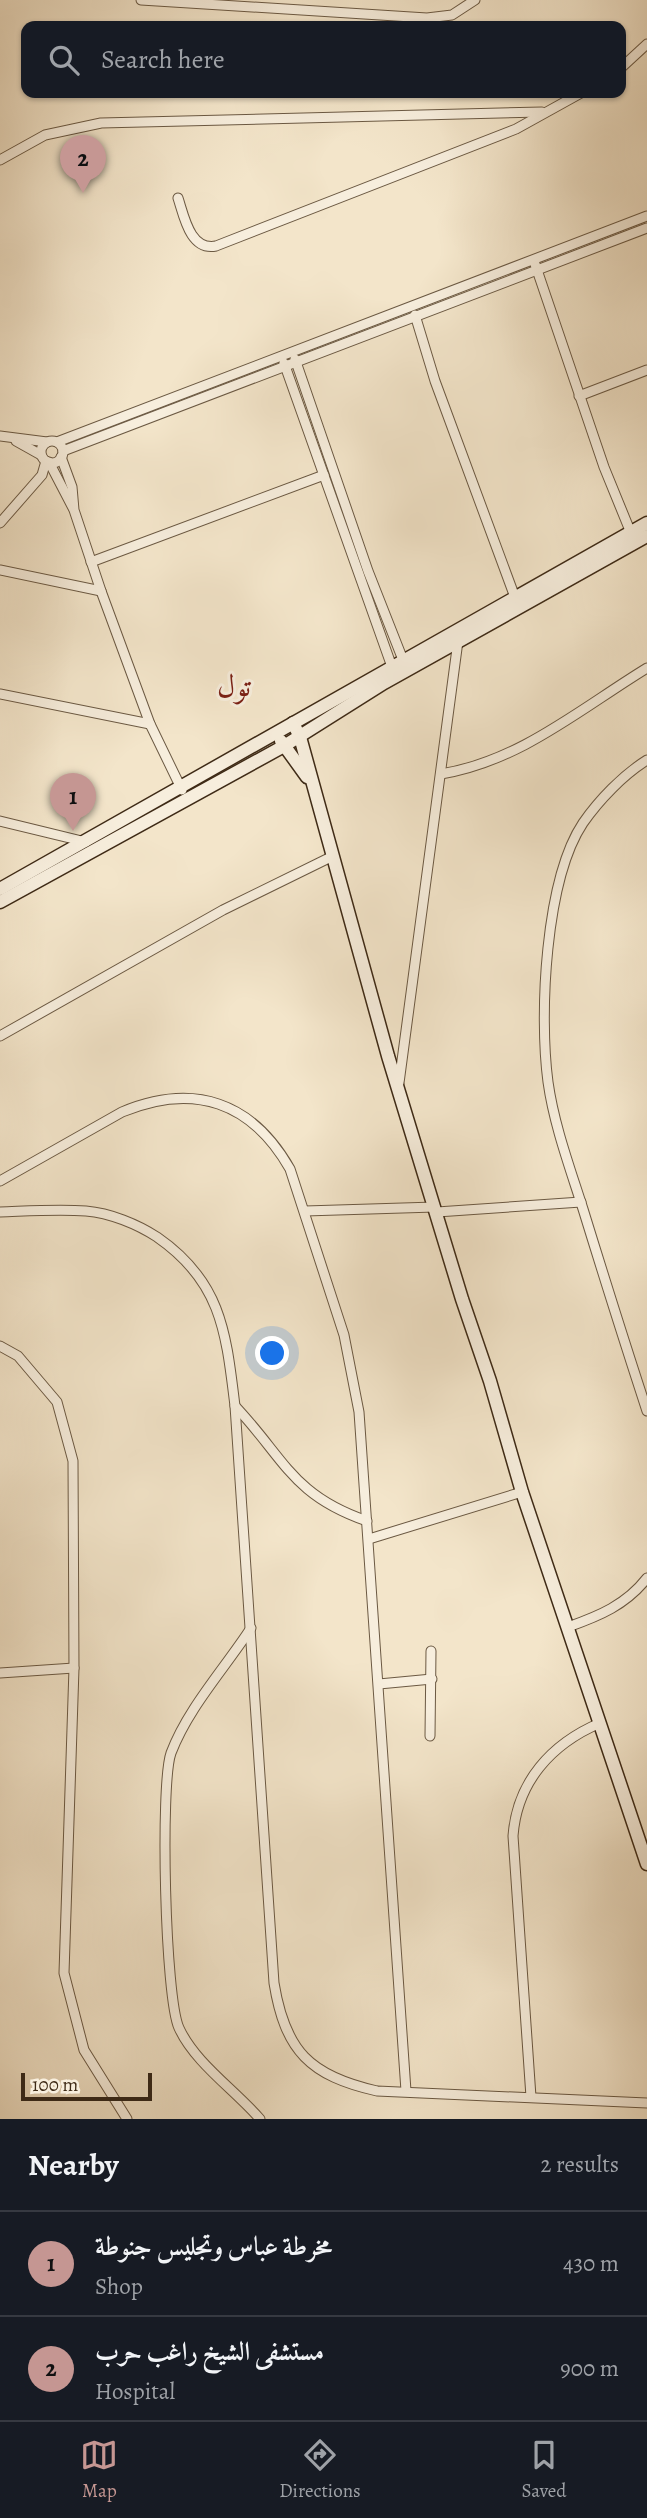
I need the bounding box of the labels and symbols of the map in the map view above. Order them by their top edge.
pin: 2 [60,135,106,193]
district label: تول [217,666,251,706]
pin: 1 [50,773,96,831]
your location [255,1336,289,1370]
scale bar [21,2070,152,2102]

